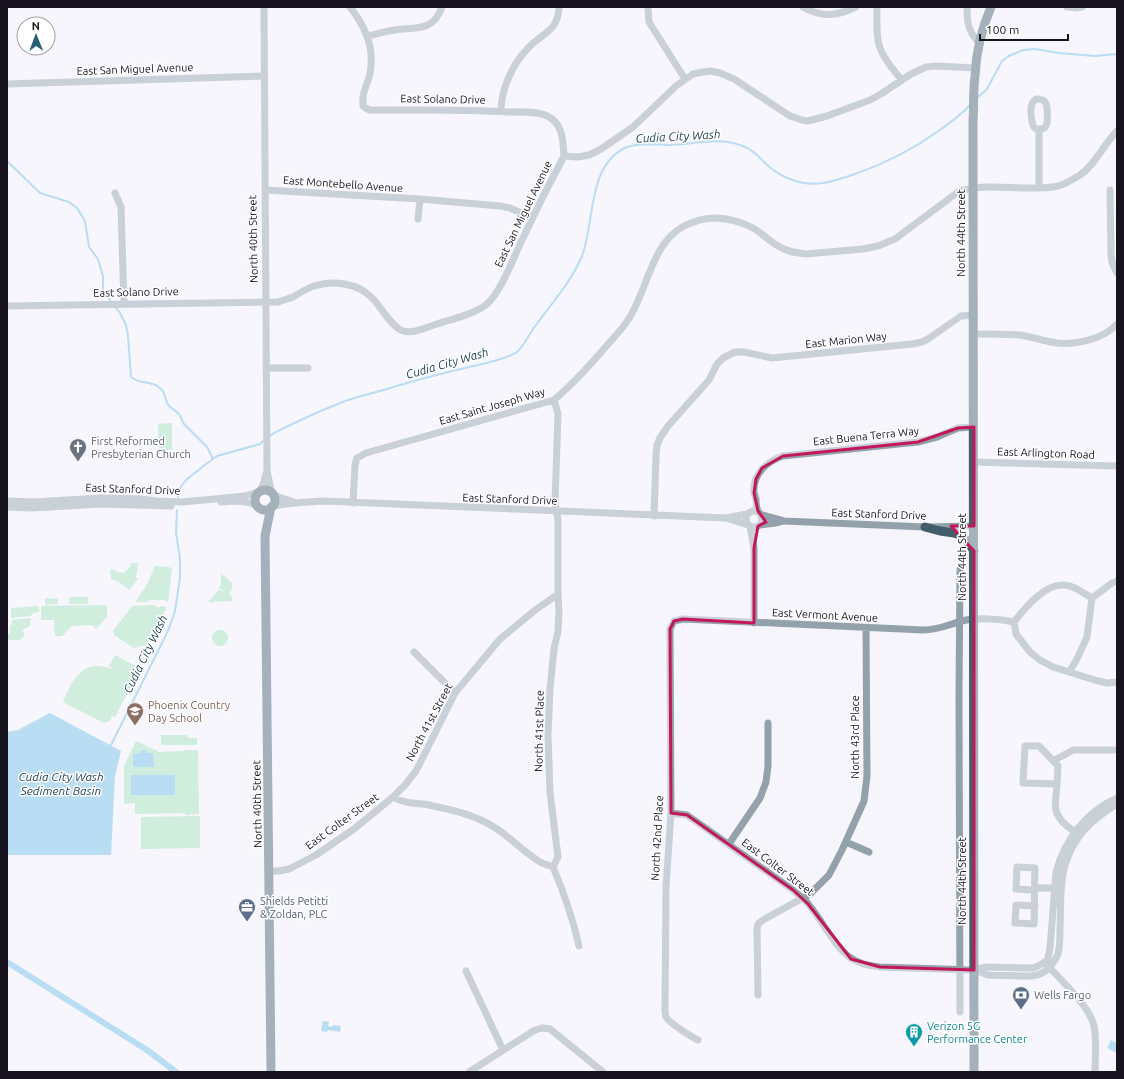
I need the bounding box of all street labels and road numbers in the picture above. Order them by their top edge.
street label: East San Miguel Avenue [76,61,194,77]
street label: East Solano Drive [400,92,486,106]
street label: East San Miguel Avenue [492,159,554,269]
street label: East Montebello Avenue [283,174,403,194]
street label: North 44th Street [955,188,967,277]
street label: North 40th Street [246,194,260,283]
street label: East Solano Drive [93,285,179,299]
street label: East Marion Way [805,330,888,350]
street label: East Saint Joseph Way [438,385,547,427]
street label: East Buena Terra Way [813,424,920,448]
street label: East Arlington Road [997,445,1095,461]
street label: East Stanford Drive [85,481,181,497]
street label: East Stanford Drive [462,491,558,507]
street label: East Stanford Drive [831,506,927,522]
street label: North 44th Street [956,512,968,601]
street label: East Vermont Avenue [772,606,878,624]
street label: North 41st Street [403,680,455,763]
street label: North 41st Place [532,690,546,772]
street label: North 43rd Place [849,695,861,779]
street label: North 40th Street [250,759,264,848]
street label: East Colter Street [303,790,381,852]
street label: North 42nd Place [649,795,665,881]
street label: East Colter Street [740,836,817,898]
street label: North 44th Street [956,836,968,925]

